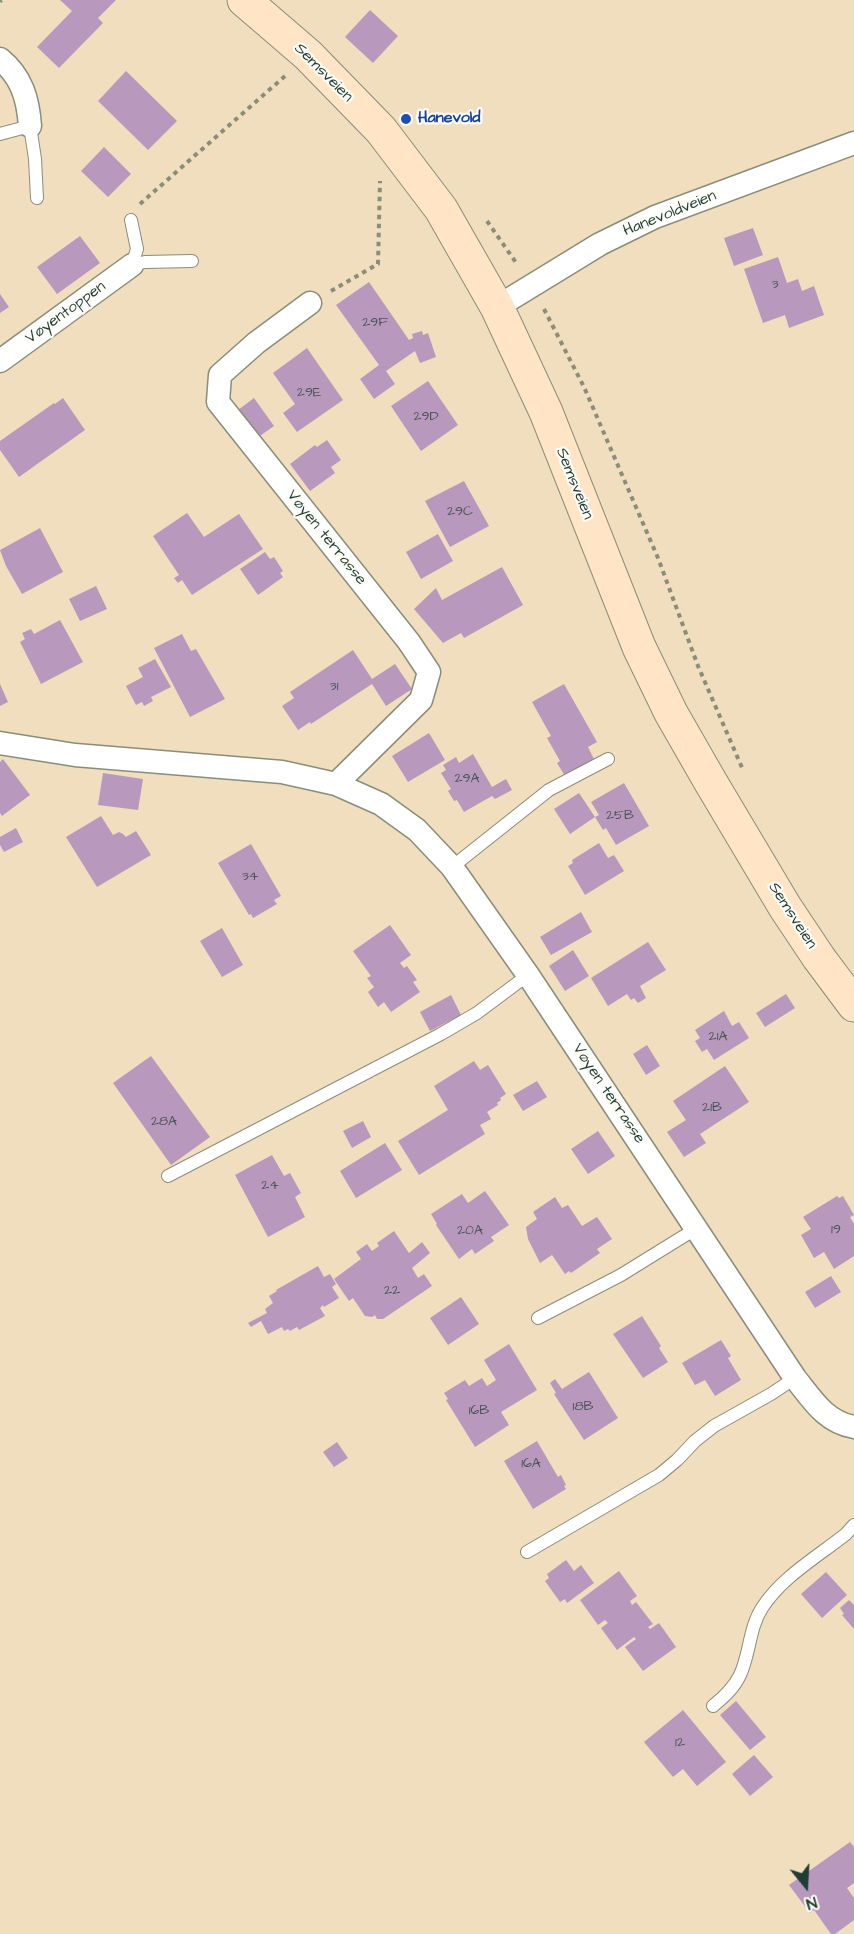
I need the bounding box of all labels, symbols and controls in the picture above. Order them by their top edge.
street label: Semsveien [290,40,356,106]
place label: Hanevold [418,109,481,129]
marker: Hanevold [399,112,413,126]
street label: Hanevoldveien [621,187,719,241]
street label: Vøyentoppen [22,277,110,349]
house number: 3 [771,277,779,293]
house number: 29F [362,315,388,331]
house number: 29E [297,385,321,401]
house number: 29D [413,409,439,425]
street label: Semsveien [551,445,597,523]
street label: Vøyen terrasse [282,487,370,589]
house number: 29C [447,504,473,520]
house number: 31 [330,679,338,695]
house number: 29A [455,771,479,787]
house number: 25B [606,808,634,824]
house number: 34 [242,869,258,885]
street label: Semsveien [763,879,821,953]
house number: 21A [709,1029,727,1045]
street label: Vøyen terrasse [567,1040,649,1148]
house number: 21B [702,1100,722,1116]
house number: 28A [151,1114,177,1130]
house number: 24 [261,1178,279,1194]
house number: 19 [831,1222,841,1238]
house number: 20A [457,1223,483,1239]
house number: 22 [384,1283,400,1299]
house number: 18B [573,1399,593,1415]
house number: 16B [469,1403,489,1419]
house number: 16A [521,1456,541,1472]
house number: 12 [675,1735,685,1751]
north arrow [776,1856,836,1916]
text: N [803,1891,820,1915]

